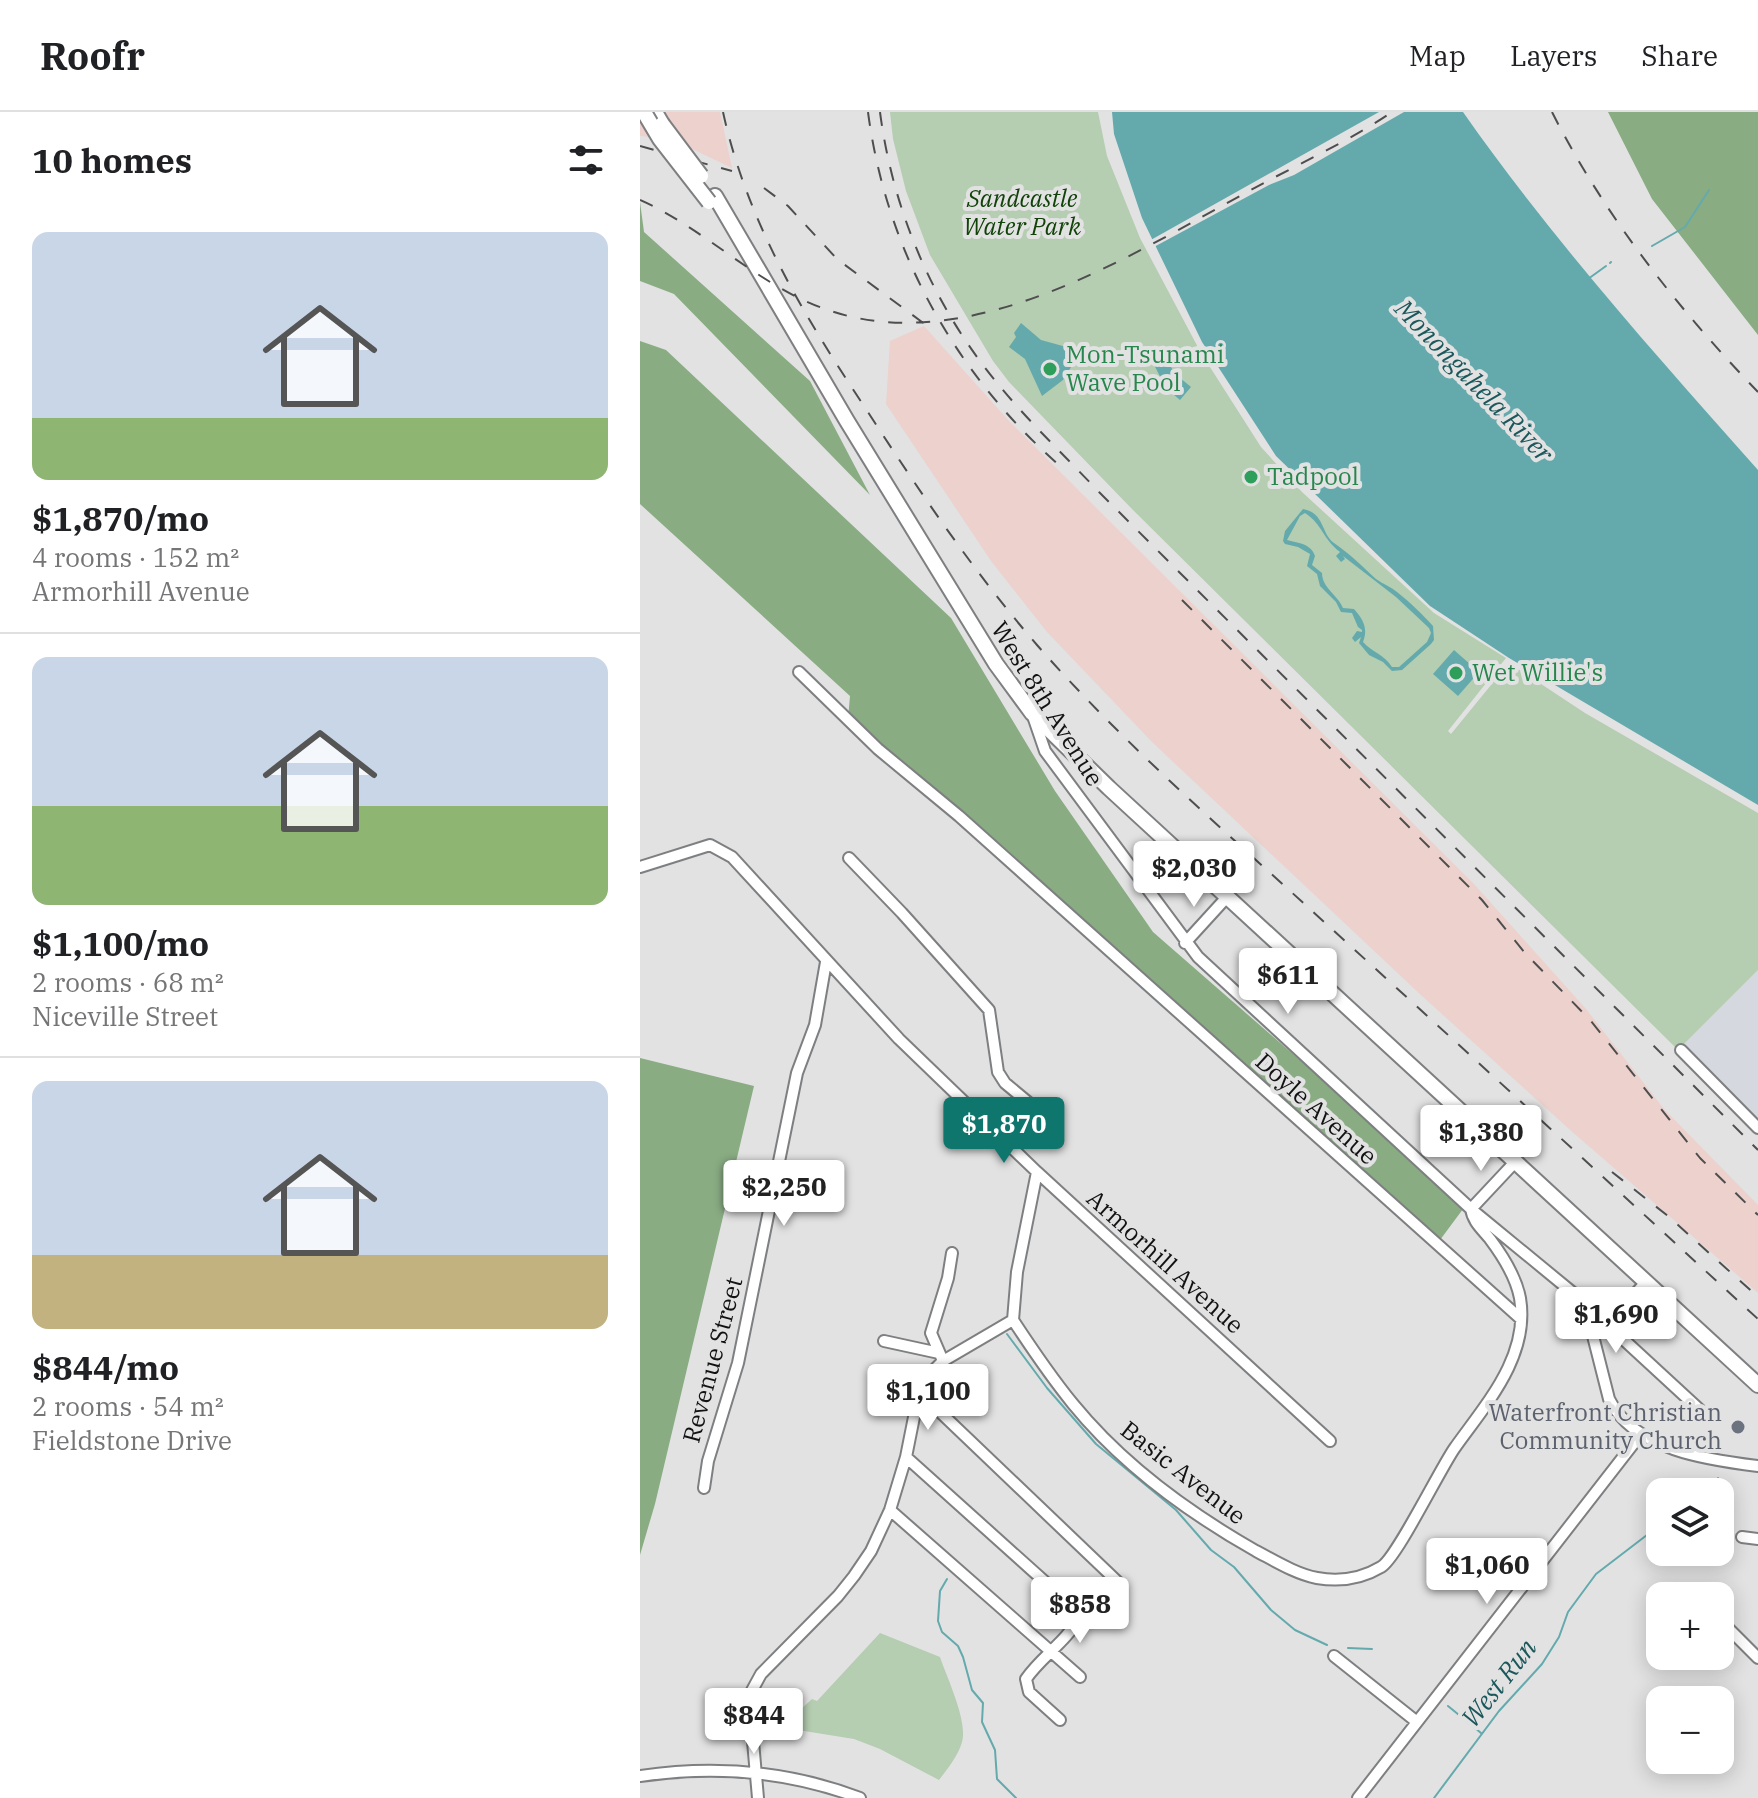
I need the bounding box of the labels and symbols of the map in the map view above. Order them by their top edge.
park label: Sandcastle Water Park [963,182,1081,242]
water label: Monongahela River [1388,291,1562,469]
place label: Mon-Tsunami Wave Pool [1066,338,1224,398]
marker: Mon-Tsunami Wave Pool [1041,360,1059,378]
place label: Tadpool [1267,460,1359,492]
marker: Tadpool [1242,468,1260,486]
street label: West 8th Avenue [984,615,1111,792]
place label: Wet Willie's [1472,656,1603,688]
marker: Wet Willie's [1447,664,1465,682]
pin: $2,030 [1129,841,1259,909]
pin: $611 [1241,948,1335,1016]
street label: Doyle Avenue [1249,1045,1384,1171]
pin: $1,870 [939,1097,1069,1165]
pin: $1,380 [1416,1105,1546,1173]
pin: $2,250 [719,1160,849,1228]
street label: Armorhill Avenue [1080,1182,1251,1340]
street label: Revenue Street [675,1273,750,1446]
pin: $1,690 [1551,1287,1681,1355]
pin: $1,100 [863,1364,993,1432]
place label: Waterfront Christian Community Church [1489,1396,1722,1456]
street label: Basic Avenue [1114,1413,1253,1531]
marker: Waterfront Christian Community Church [1729,1418,1747,1436]
pin: $1,060 [1422,1538,1552,1606]
pin: $858 [1033,1577,1127,1645]
water label: West Run [1453,1631,1544,1734]
pin: $844 [707,1688,801,1756]

